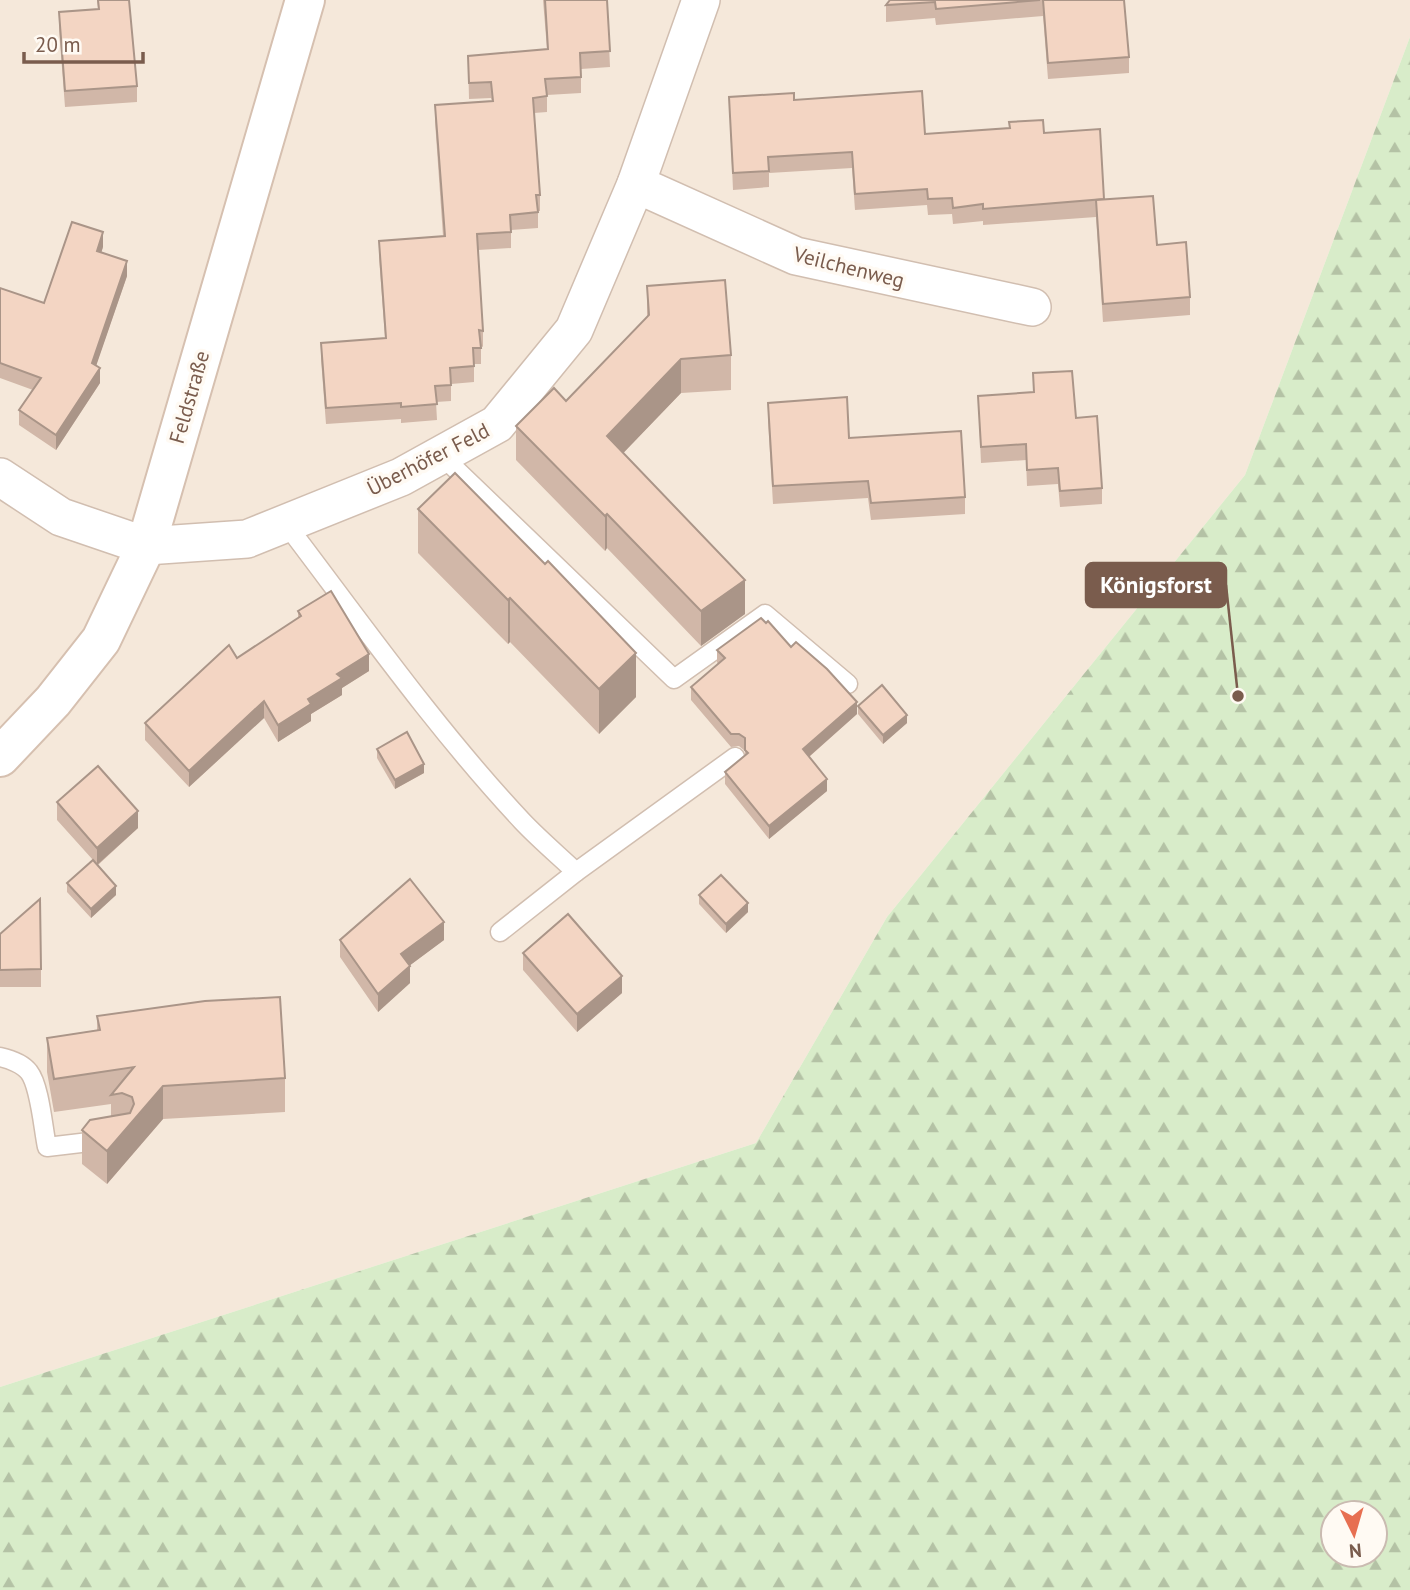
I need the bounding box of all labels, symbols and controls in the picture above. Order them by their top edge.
scale bar [24,21,144,65]
text: 20 m [35,31,81,58]
street label: Veilchenweg [790,240,907,294]
street label: Feldstraße [163,347,215,447]
street label: Überhöfer Feld [362,417,494,501]
callout: Königsforst [1086,563,1226,607]
text: Königsforst [1100,570,1212,599]
north arrow [1319,1499,1389,1569]
text: N [1348,1538,1363,1563]

